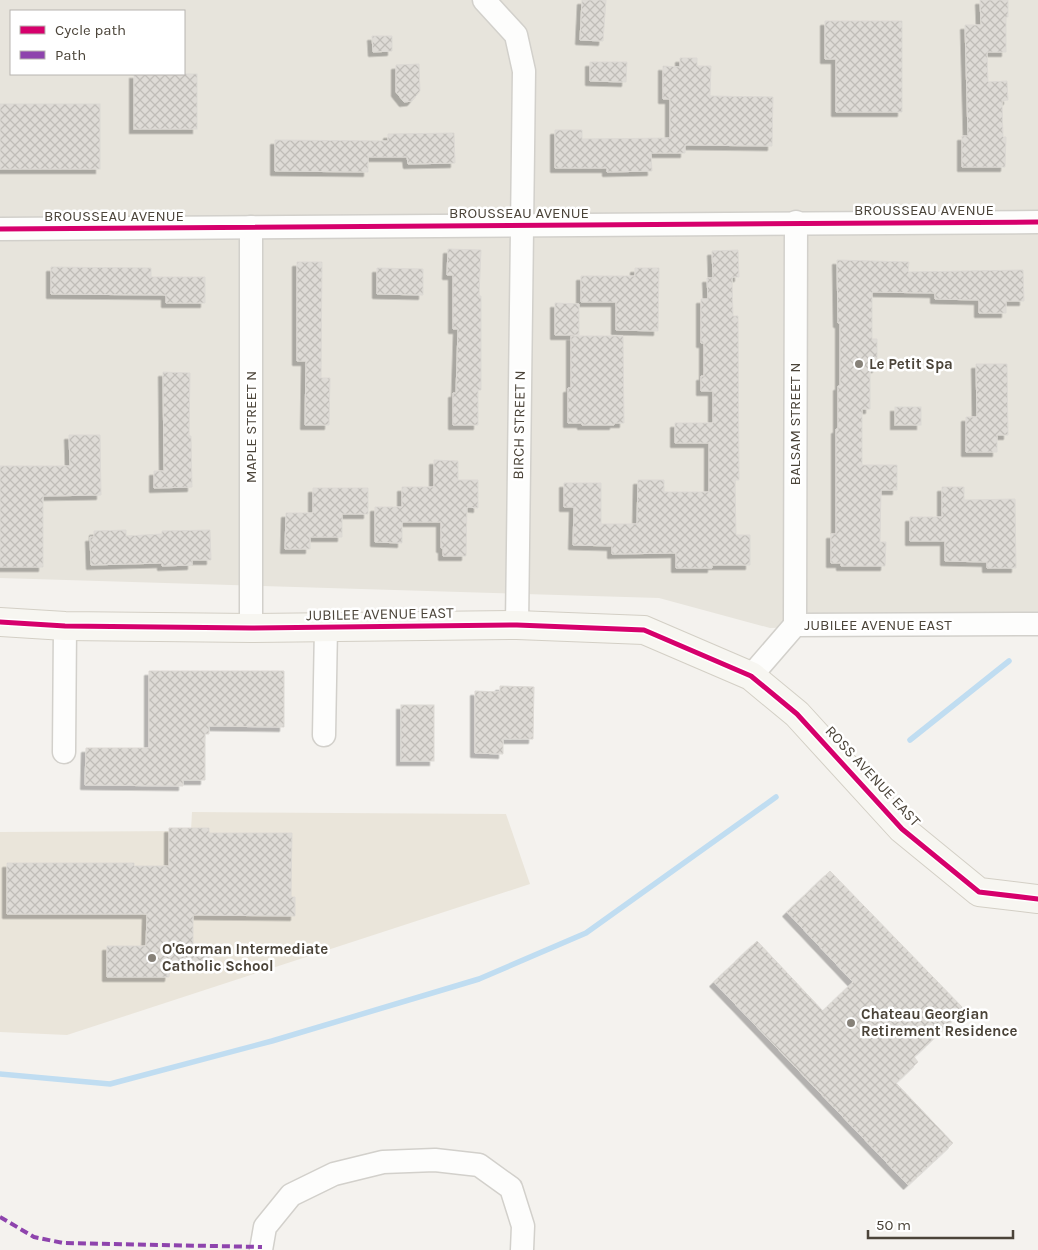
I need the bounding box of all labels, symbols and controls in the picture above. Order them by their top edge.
legend [10,10,185,75]
text: Cycle path [55,21,126,39]
text: Path [55,46,86,64]
street label: BROUSSEAU AVENUE [854,201,994,219]
street label: BROUSSEAU AVENUE [449,204,589,222]
street label: BROUSSEAU AVENUE [44,207,184,225]
place label: Le Petit Spa [869,355,953,373]
marker: Le Petit Spa [853,358,865,370]
street label: BALSAM STREET N [786,363,804,485]
street label: BIRCH STREET N [509,370,529,480]
street label: MAPLE STREET N [242,371,260,483]
street label: JUBILEE AVENUE EAST [306,604,454,624]
street label: JUBILEE AVENUE EAST [804,616,952,634]
street label: ROSS AVENUE EAST [822,722,925,831]
place label: O'Gorman Intermediate Catholic School [162,940,328,975]
marker: O'Gorman Intermediate Catholic School [146,952,158,964]
place label: Chateau Georgian Retirement Residence [861,1005,1017,1040]
marker: Chateau Georgian Retirement Residence [845,1017,857,1029]
scale bar [868,1208,1013,1240]
text: 50 m [876,1216,911,1234]

